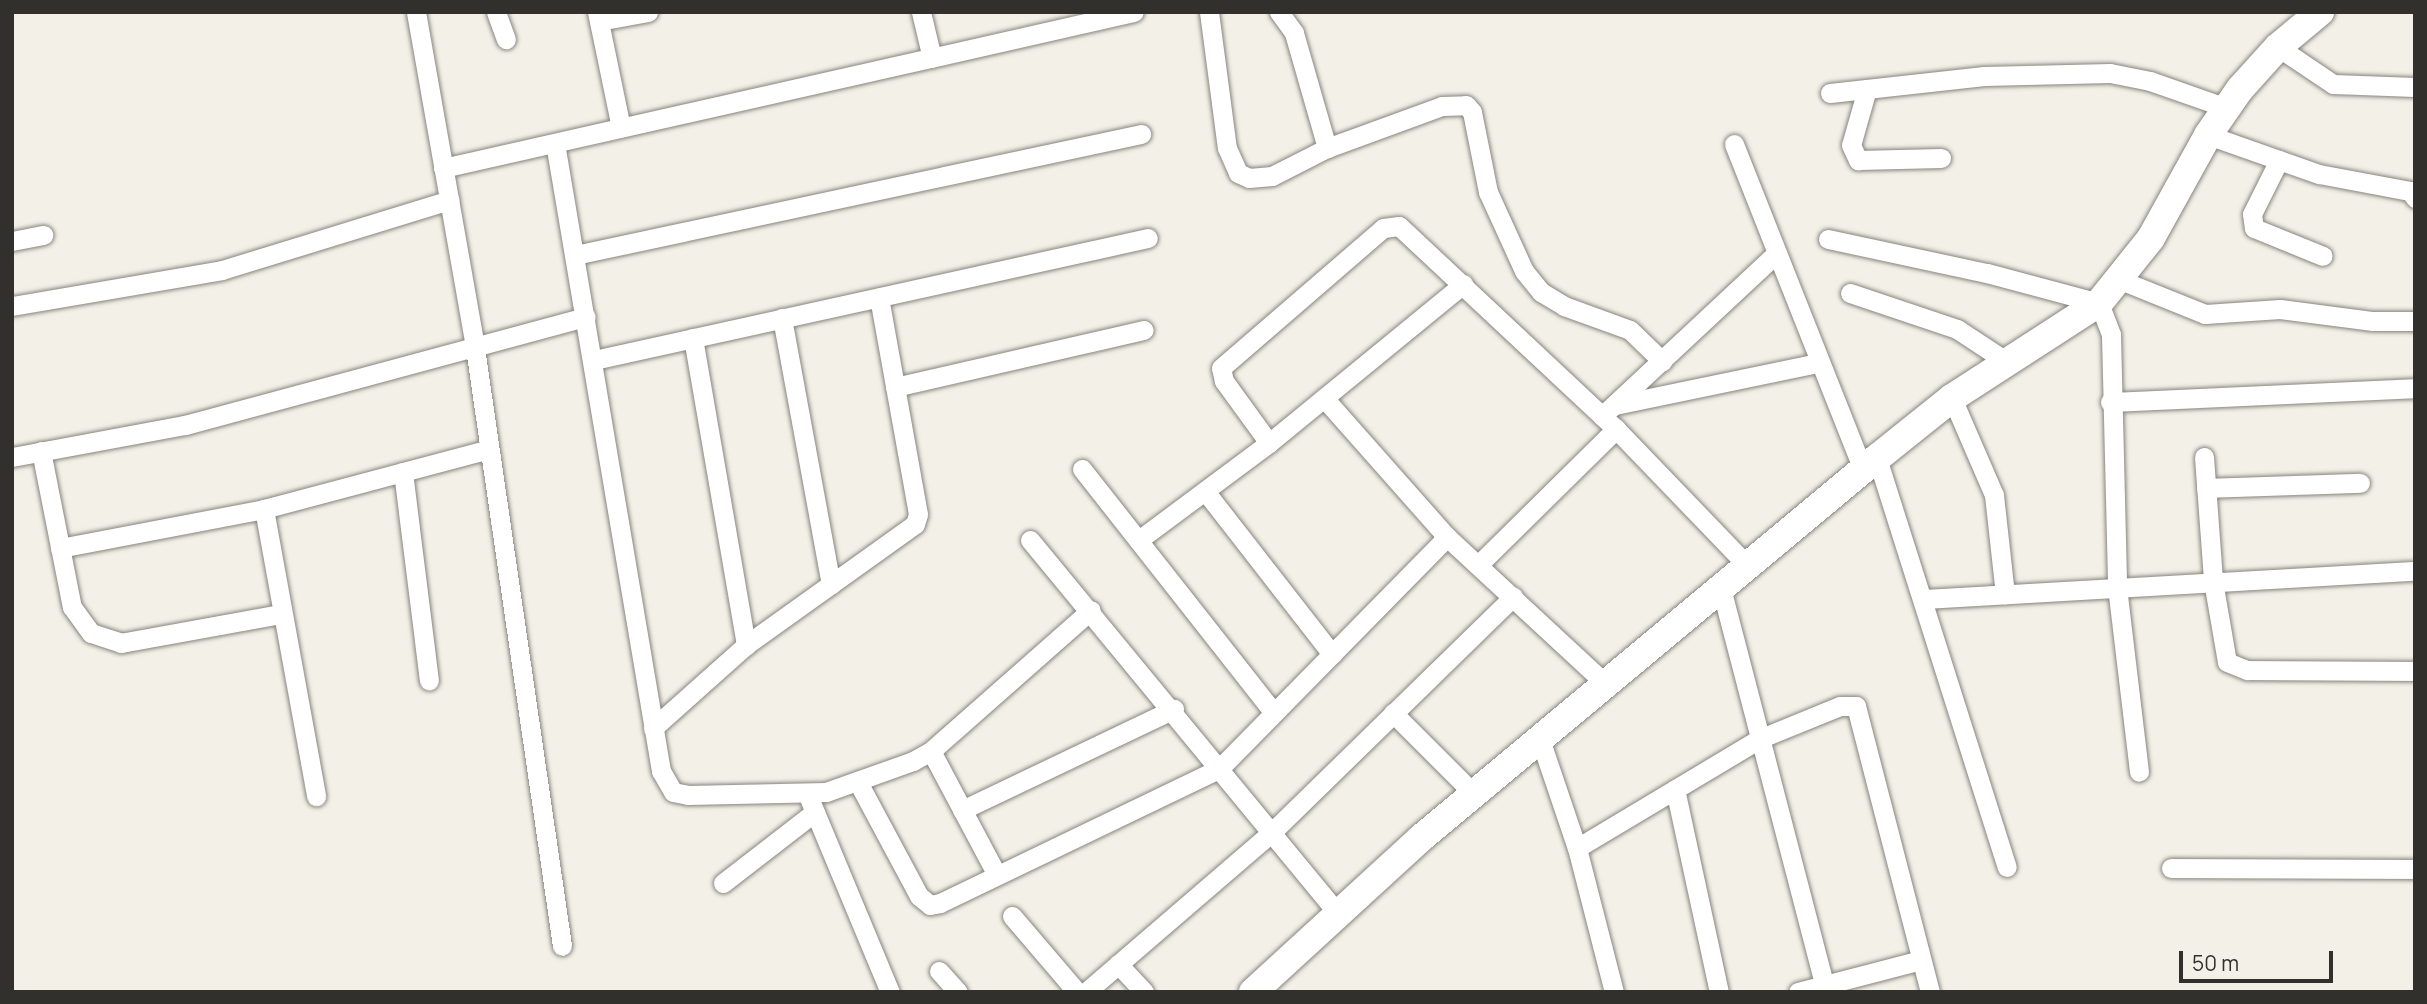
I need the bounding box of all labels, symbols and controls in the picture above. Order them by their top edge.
scale bar [2182,937,2336,981]
text: 50 m [2192,949,2239,977]

